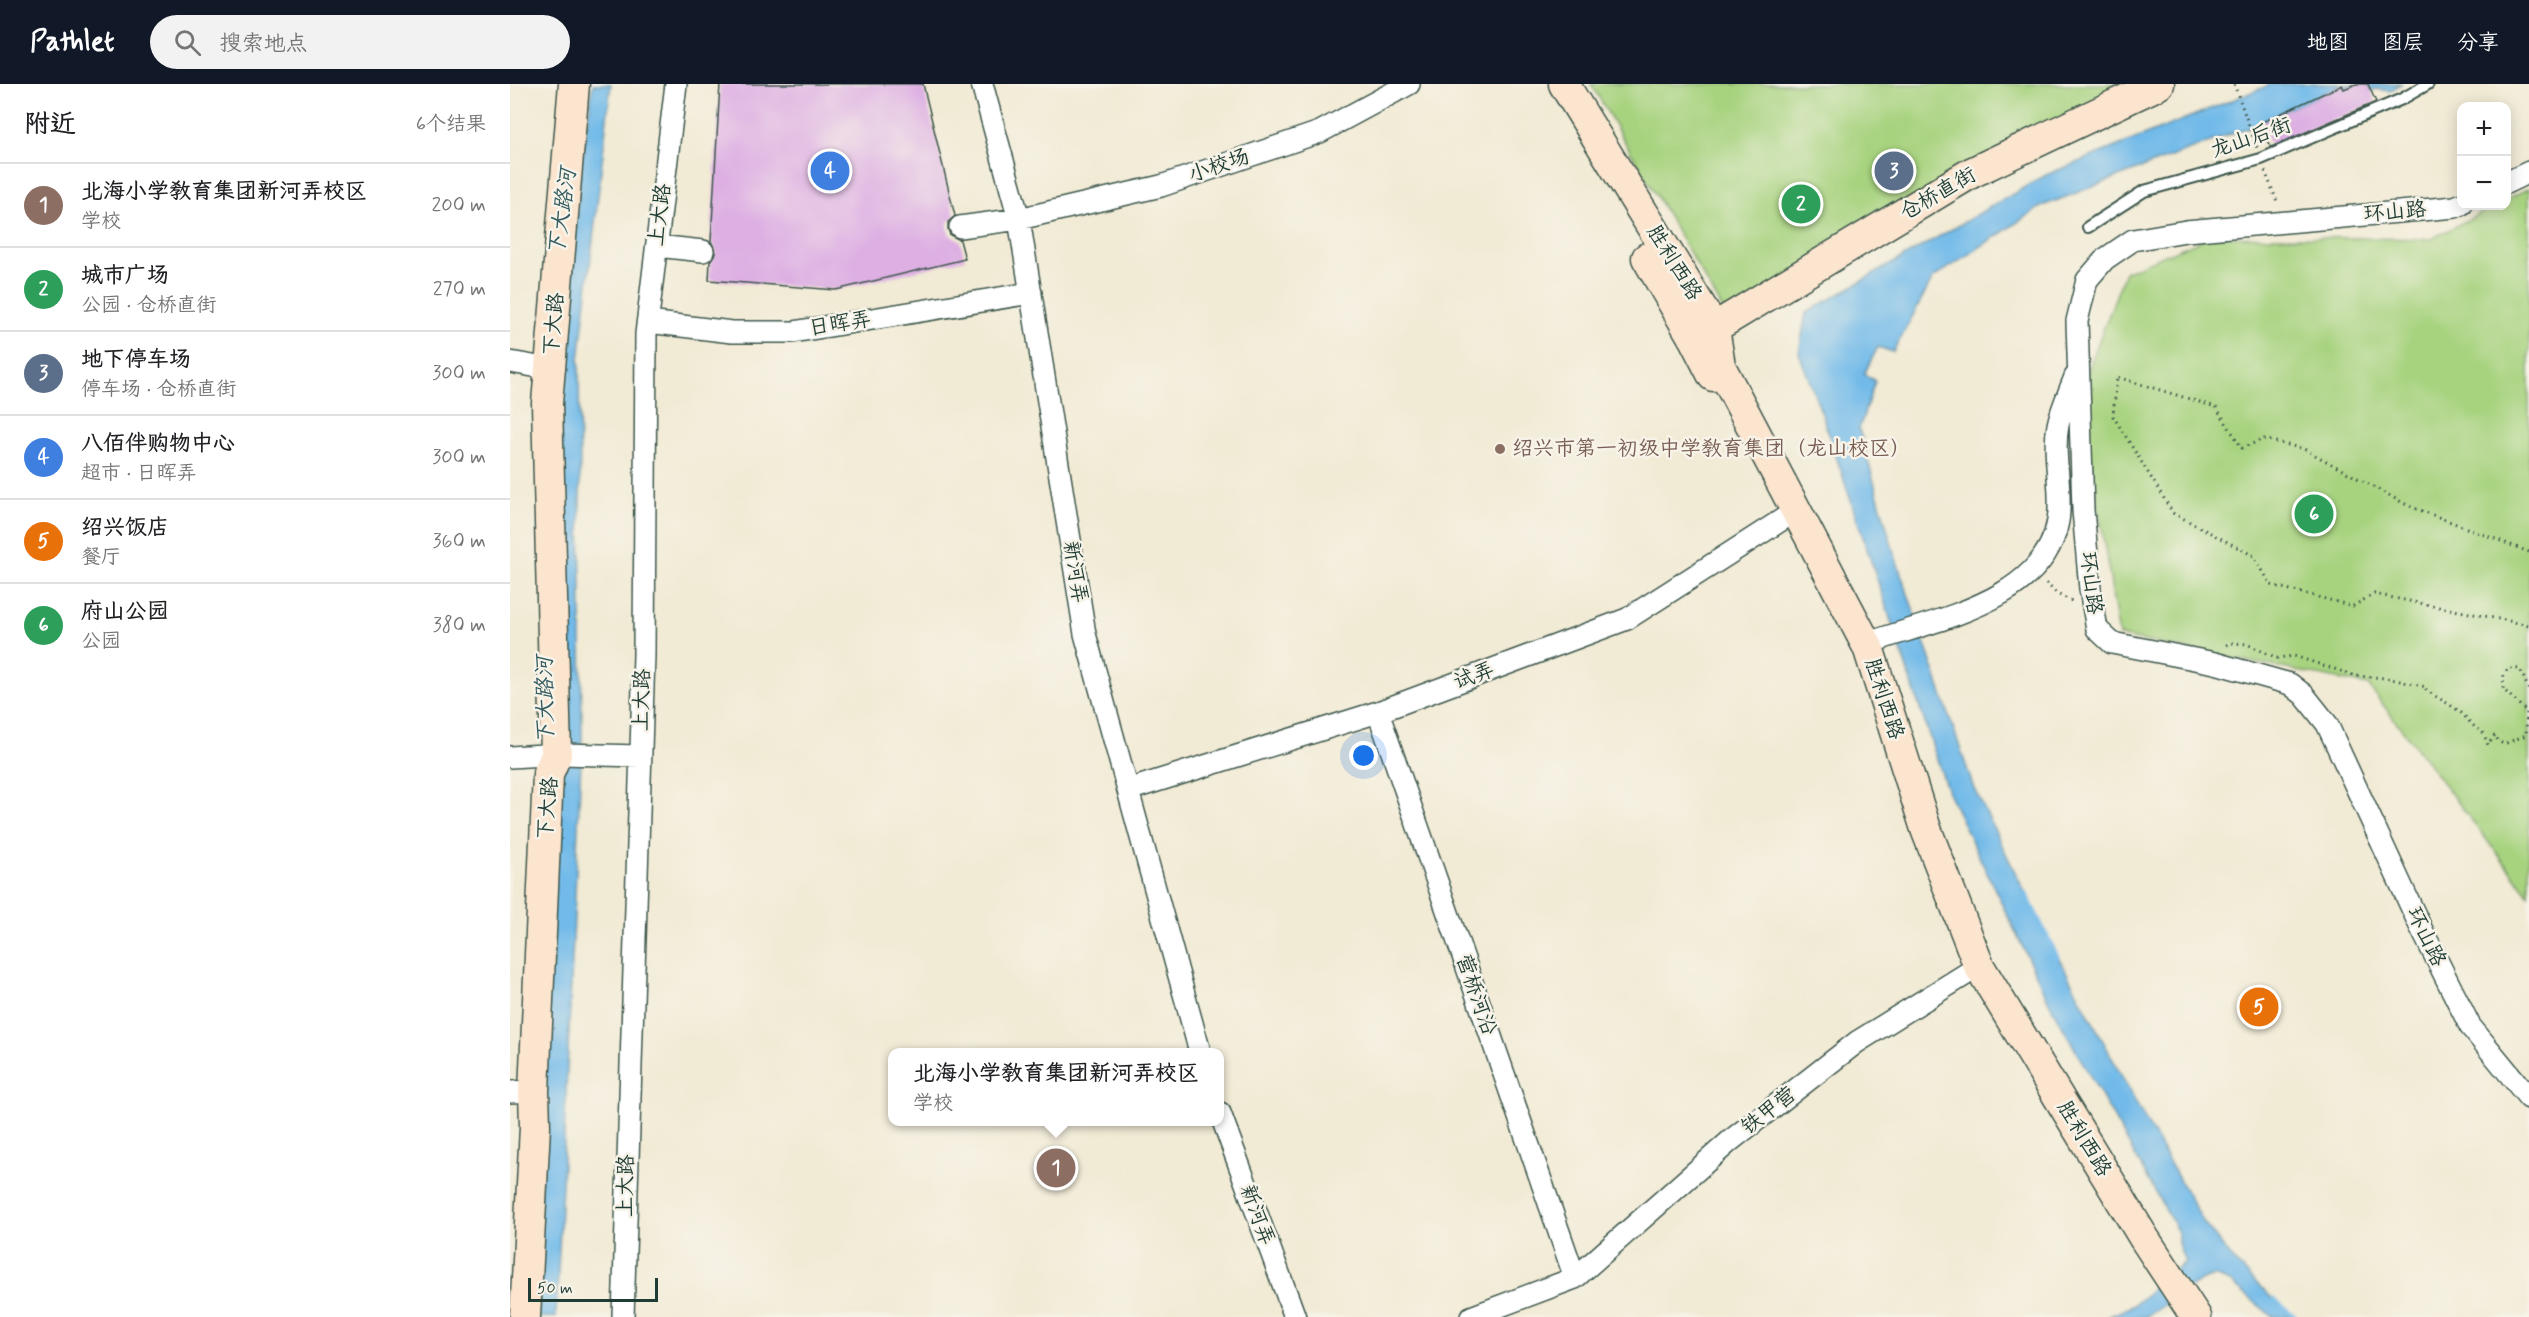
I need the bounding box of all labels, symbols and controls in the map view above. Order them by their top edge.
search box [150,15,570,69]
text: Pathlet [30,24,114,61]
icon: search [171,26,204,59]
text: 地图 [2307,29,2349,57]
text: 图层 [2382,29,2424,57]
text: 分享 [2457,29,2499,57]
text: 搜索地点 [219,30,307,58]
map controls [2457,102,2511,210]
button: + [2457,102,2511,156]
text: 附近 [24,108,76,142]
text: 6个结果 [416,111,486,138]
street label: 龙山后街 [2207,111,2295,165]
street label: 小校场 [1185,143,1253,189]
pin: 4 [810,148,850,194]
pin: 3 [1874,148,1914,194]
button: − [2457,156,2511,210]
street label: 仓桥直街 [1895,161,1981,227]
water label: 下大路河 [543,164,583,258]
text: 北海小学教育集团新河弄校区 [81,178,367,206]
street label: 上大路 [642,182,678,248]
pin: 2 [1782,182,1820,226]
text: 1 [39,192,48,219]
text: 200 m [431,192,486,219]
street label: 环山路 [2362,195,2428,229]
text: 学校 [81,208,121,235]
street label: 胜利西路 [1640,220,1708,306]
text: 城市广场 [81,262,169,290]
text: 2 [39,276,48,303]
text: 270 m [433,276,486,303]
street label: 下大路 [537,291,571,357]
text: 公园 · 仓桥直街 [81,292,216,319]
street label: 日晖弄 [807,305,873,343]
text: 地下停车场 [81,346,191,374]
text: 3 [39,360,48,387]
text: 300 m [432,360,486,387]
text: 停车场 · 仓桥直街 [81,376,236,403]
text: 八佰伴购物中心 [81,430,235,458]
place label: 绍兴市第一初级中学教育集团（龙山校区） [1512,435,1911,463]
marker: 绍兴市第一初级中学教育集团（龙山校区） [1493,442,1507,456]
text: 4 [38,444,49,471]
text: 300 m [432,444,486,471]
text: 超市 · 日晖弄 [81,460,196,487]
pin: 6 [2294,492,2334,536]
text: 绍兴饭店 [81,514,169,542]
text: 5 [38,528,50,555]
text: 360 m [433,528,486,555]
street label: 新河弄 [1056,539,1094,605]
text: 餐厅 [81,544,121,571]
street label: 环山路 [2073,550,2109,616]
text: 府山公园 [81,598,169,626]
text: 6 [38,612,49,639]
text: 380 m [433,612,486,639]
text: 公园 [81,628,121,655]
water label: 下大路河 [531,653,561,744]
street label: 胜利西路 [1858,655,1910,743]
street label: 试弄 [1449,656,1499,696]
street label: 上大路 [627,668,657,732]
your location [1349,741,1378,770]
street label: 下大路 [531,775,565,841]
street label: 环山路 [2400,903,2452,971]
street label: 营桥河沿 [1449,951,1503,1039]
pin: 5 [2240,984,2278,1030]
popup [888,1048,1224,1126]
text: 北海小学教育集团新河弄校区 [913,1060,1199,1088]
street label: 铁甲营 [1736,1081,1802,1141]
text: 学校 [913,1090,953,1117]
street label: 胜利西路 [2050,1096,2118,1182]
pin: 1 [1036,1146,1076,1190]
street label: 上大路 [611,1154,641,1218]
street label: 新河弄 [1233,1181,1281,1249]
scale bar [528,1275,658,1302]
text: 50 m [537,1278,573,1299]

